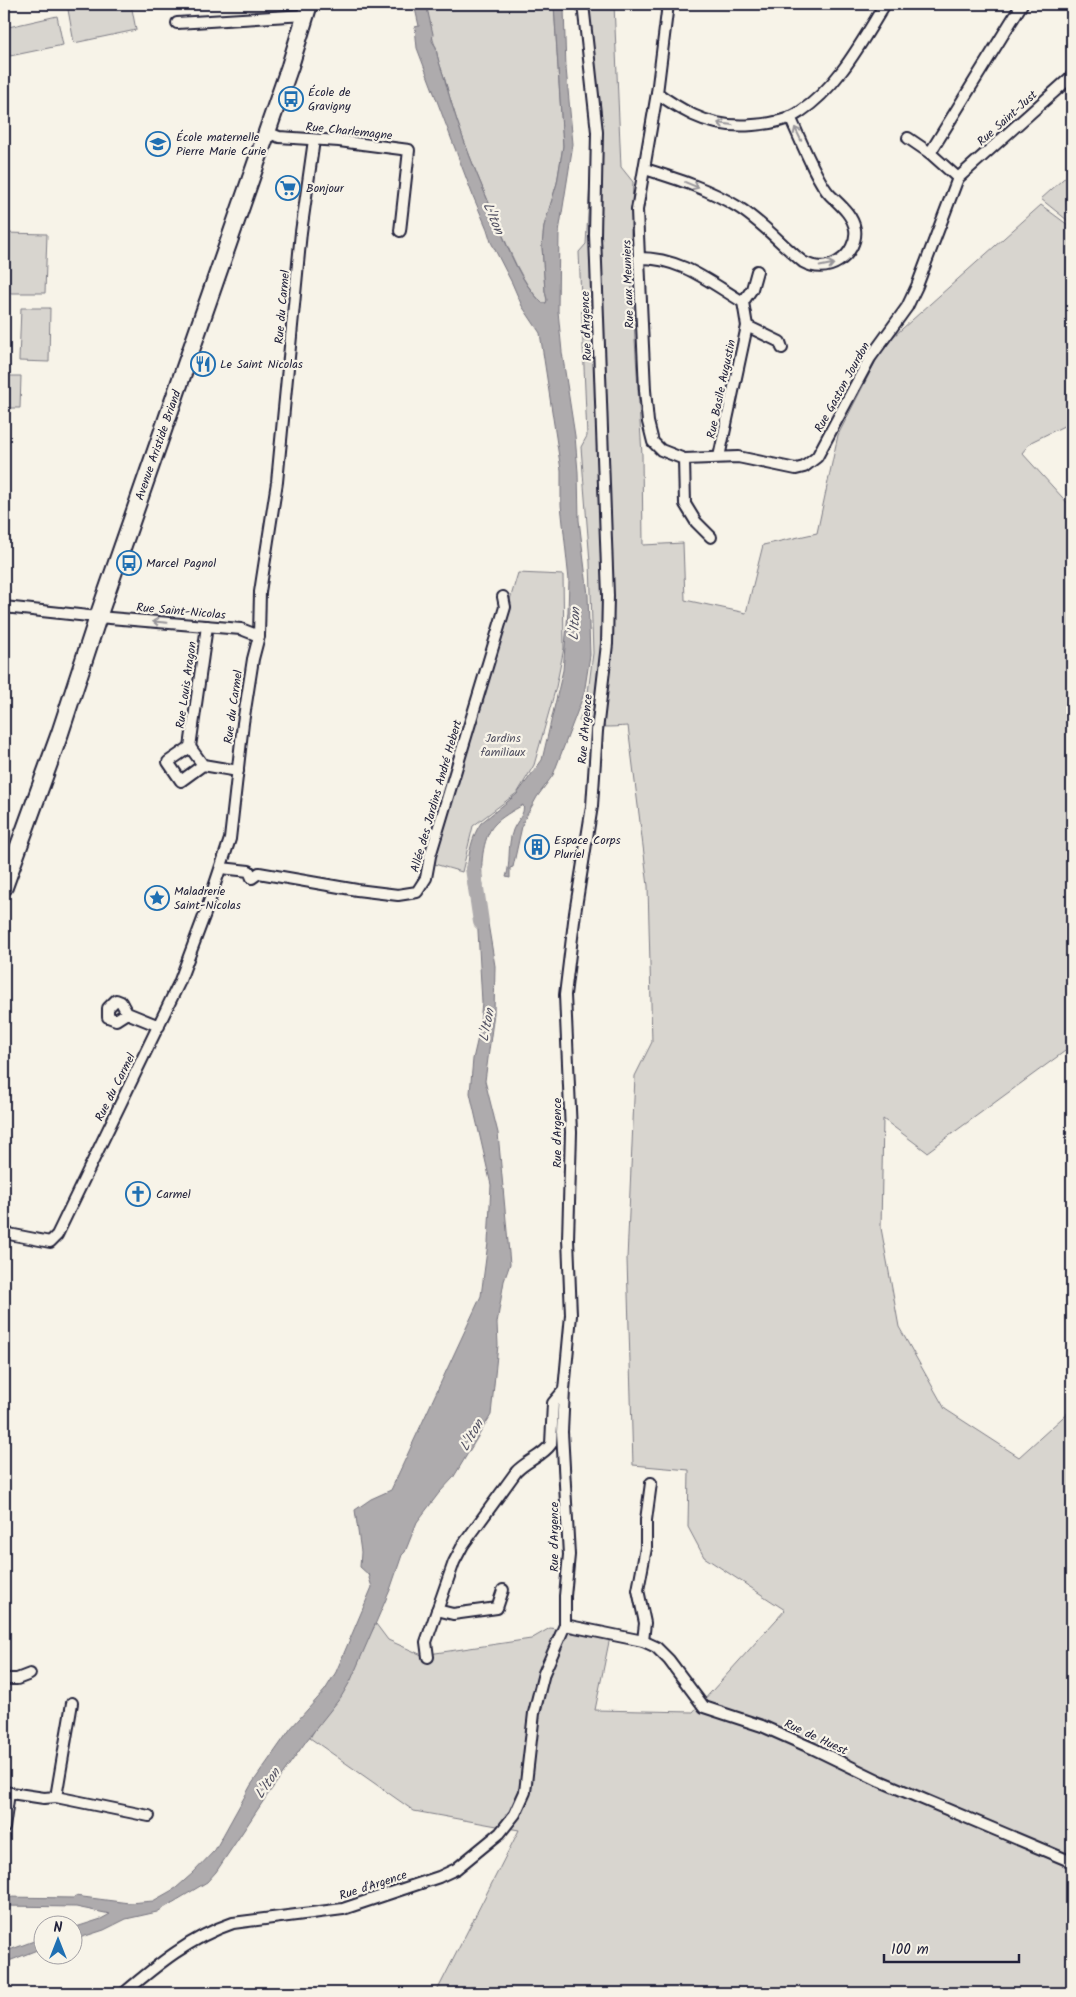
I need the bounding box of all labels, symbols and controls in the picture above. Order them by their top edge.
place label: École de Gravigny [308,83,351,116]
bus stop icon: École de Gravigny [278,86,304,112]
street label: Rue Saint-Just [973,86,1042,151]
street label: Rue Charlemagne [305,117,394,146]
one-way arrow [717,119,733,129]
one-way arrow [793,126,803,141]
place label: École maternelle Pierre Marie Curie [176,128,267,161]
school or university icon: École maternelle Pierre Marie Curie [145,131,171,157]
supermarket icon: Bonjour [275,175,301,201]
place label: Bonjour [306,179,345,198]
one-way arrow [684,181,699,190]
water label: L'Iton [476,199,510,239]
street label: Rue aux Meuniers [617,239,640,329]
one-way arrow [819,260,835,269]
street label: Rue du Carmel [270,269,295,345]
street label: Rue d'Argence [576,290,597,361]
street label: Rue Basile Augustin [702,338,741,440]
street label: Rue Gaston Jourdon [810,338,875,436]
restaurant icon: Le Saint Nicolas [190,351,216,377]
place label: Le Saint Nicolas [220,355,303,374]
street label: Avenue Aristide Briand [130,387,187,503]
bus stop icon: Marcel Pagnol [116,550,142,576]
place label: Marcel Pagnol [146,554,216,573]
street label: Rue Saint-Nicolas [135,598,227,625]
water label: L'Iton [563,605,587,641]
one-way arrow [152,617,168,627]
street label: Rue Louis Aragon [171,640,202,730]
street label: Rue du Carmel [219,669,248,745]
street label: Rue d'Argence [573,693,598,765]
street label: Allée des Jardins André Hebert [406,717,467,875]
park label: Jardins familiaux [481,729,526,762]
place label: Espace Corps Pluriel [554,831,621,864]
building icon: Espace Corps Pluriel [524,834,550,860]
place label: Maladrerie Saint-Nicolas [174,882,241,915]
place icon: Maladrerie Saint-Nicolas [144,885,170,911]
water label: L'Iton [473,1005,501,1044]
street label: Rue du Carmel [90,1050,141,1125]
street label: Rue d'Argence [548,1097,567,1168]
church icon: Carmel [125,1181,151,1207]
place label: Carmel [156,1185,191,1204]
water label: L'Iton [454,1414,490,1455]
street label: Rue d'Argence [545,1501,564,1572]
street label: Rue de Huest [781,1714,851,1761]
water label: L'Iton [249,1762,287,1804]
street label: Rue d'Argence [337,1865,410,1905]
north arrow [32,1914,82,1964]
text: N [54,1917,63,1939]
scale bar [884,1932,1018,1964]
text: 100 m [891,1938,929,1962]

